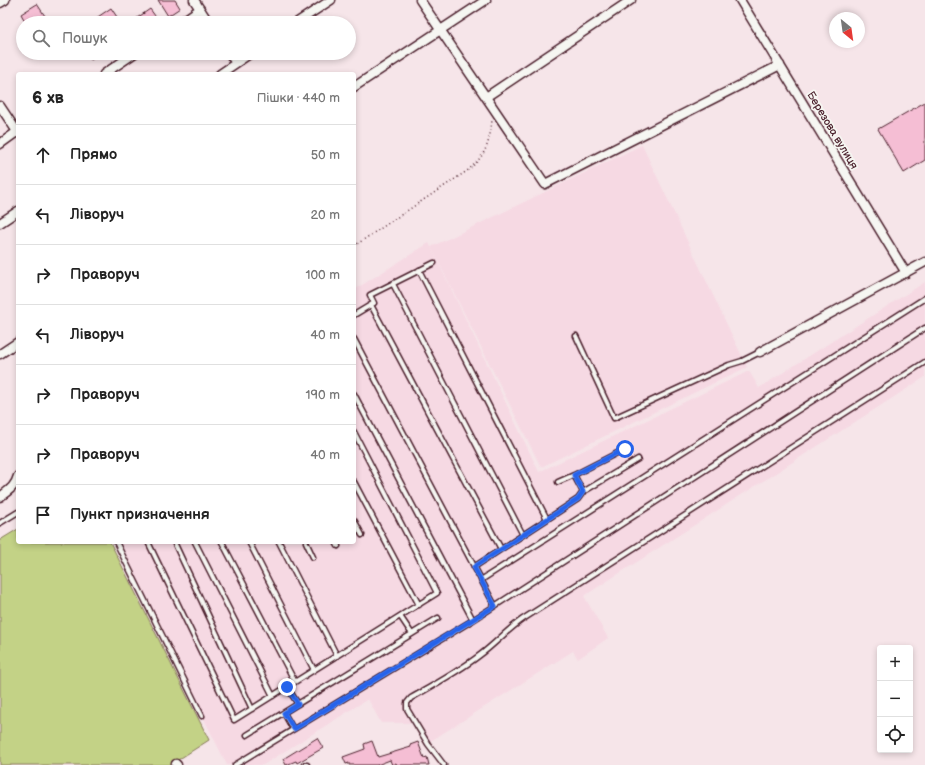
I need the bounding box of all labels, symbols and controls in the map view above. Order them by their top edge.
north arrow [829,12,865,48]
search box [16,16,356,60]
icon: search [30,27,52,49]
text: Пошук [62,29,108,48]
text: 6 хв [32,88,64,108]
street label: Березова вулиця [804,89,861,171]
text: Пішки · 440 m [257,90,340,106]
icon: ahead [32,144,54,166]
text: Прямо [70,145,117,164]
text: 50 m [311,147,340,163]
icon: left [32,204,54,226]
text: Ліворуч [70,205,124,224]
text: 20 m [310,207,340,223]
icon: right [32,264,54,286]
text: Праворуч [70,265,140,284]
text: 100 m [305,267,340,283]
icon: left [32,324,54,346]
text: Ліворуч [70,325,124,344]
text: 40 m [310,327,340,343]
icon: right [32,384,54,406]
text: Праворуч [70,385,140,404]
text: 190 m [306,387,340,403]
route start [616,440,634,458]
icon: right [32,444,54,466]
text: Праворуч [70,445,140,464]
text: 40 m [310,447,340,463]
icon: arrive [32,504,54,526]
text: Пункт призначення [70,505,210,524]
map controls [877,645,913,753]
button: + [877,645,913,681]
route end [278,678,296,696]
button: − [877,681,913,717]
button: locate [877,717,913,753]

